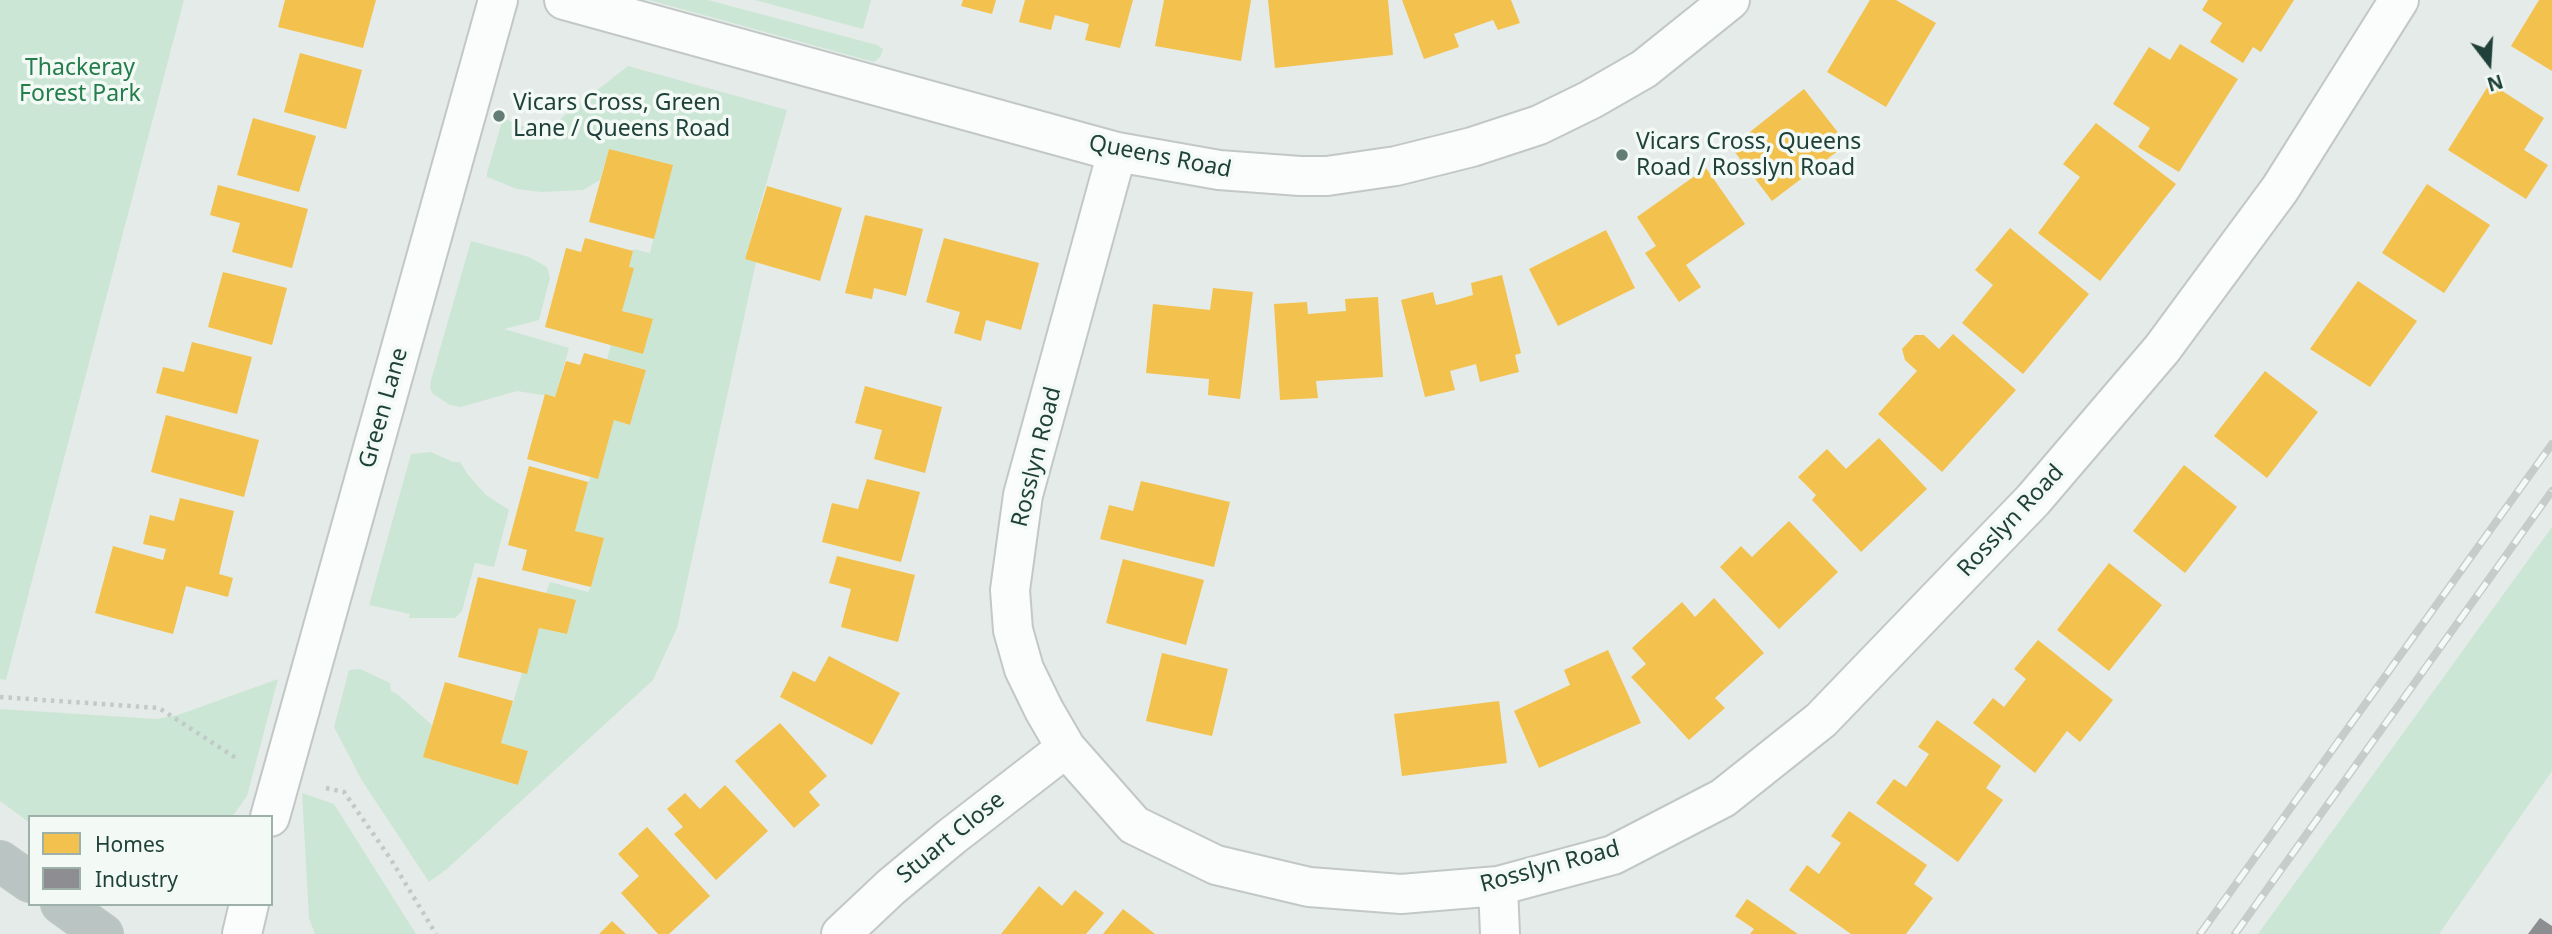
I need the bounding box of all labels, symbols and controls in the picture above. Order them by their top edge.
north arrow [2454,28,2524,98]
park label: Thackeray Forest Park [19,54,141,108]
text: N [2484,68,2506,98]
place label: Vicars Cross, Green Lane / Queens Road [513,89,730,143]
marker: Vicars Cross, Green Lane / Queens Road [491,108,507,124]
place label: Vicars Cross, Queens Road / Rosslyn Road [1636,128,1861,182]
street label: Queens Road [1086,130,1234,184]
marker: Vicars Cross, Queens Road / Rosslyn Road [1614,147,1630,163]
street label: Green Lane [354,345,414,471]
street label: Rosslyn Road [1006,384,1068,530]
street label: Rosslyn Road [1952,459,2070,583]
street label: Stuart Close [892,786,1010,890]
legend [28,815,273,906]
text: Homes [95,830,165,858]
street label: Rosslyn Road [1477,835,1623,899]
text: Industry [95,865,178,893]

